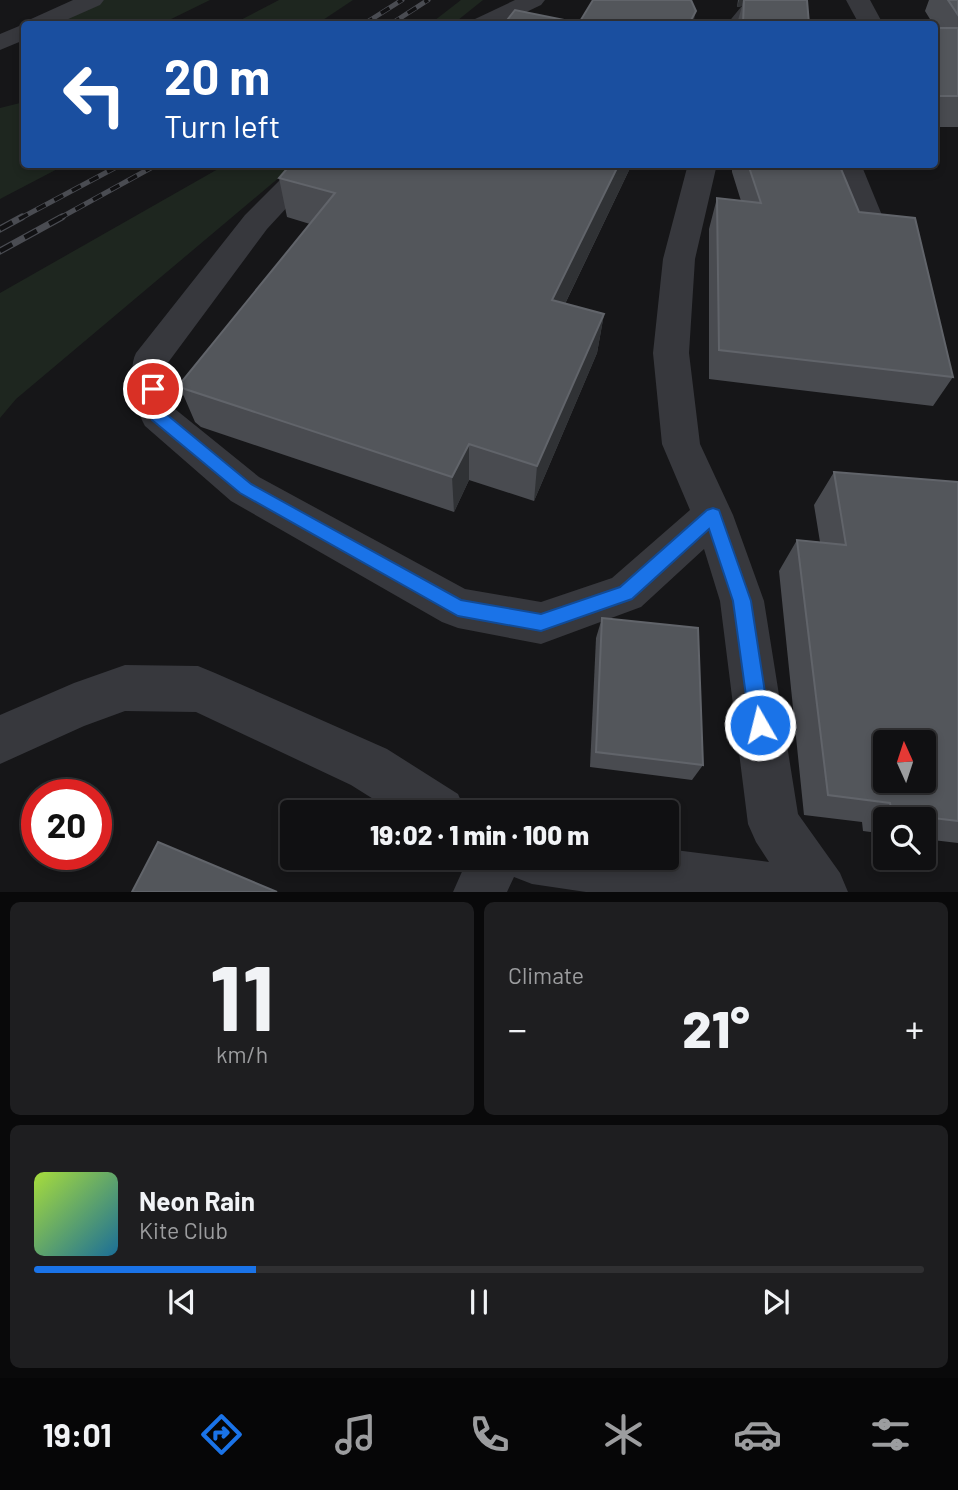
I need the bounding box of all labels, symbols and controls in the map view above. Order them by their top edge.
text: 20 m [164,46,270,105]
icon: left [49,49,140,140]
text: Turn left [164,106,281,144]
pin [123,359,183,419]
icon: arrive [134,370,172,408]
position arrow [723,688,797,762]
north arrow [873,730,936,793]
map controls [873,730,936,870]
speed limit sign: 20 [21,779,112,870]
button: search [873,807,936,870]
text: 19:02 · 1 min · 100 m [370,819,589,850]
text: 11 [209,940,275,1049]
text: Climate [508,961,584,989]
text: 21° [682,996,750,1058]
text: − [508,1005,527,1051]
text: + [905,1005,924,1051]
text: km/h [216,1040,268,1068]
text: Neon Rain [139,1185,255,1216]
text: Kite Club [139,1216,228,1244]
icon: previous [163,1283,201,1321]
icon: pause [460,1283,498,1321]
icon: next [757,1283,795,1321]
icon: directions [197,1410,246,1459]
icon: music [331,1410,380,1459]
icon: phone [465,1410,514,1459]
icon: climate [599,1410,648,1459]
icon: car [733,1410,782,1459]
icon: filters [866,1410,915,1459]
text: 19:01 [42,1415,112,1453]

